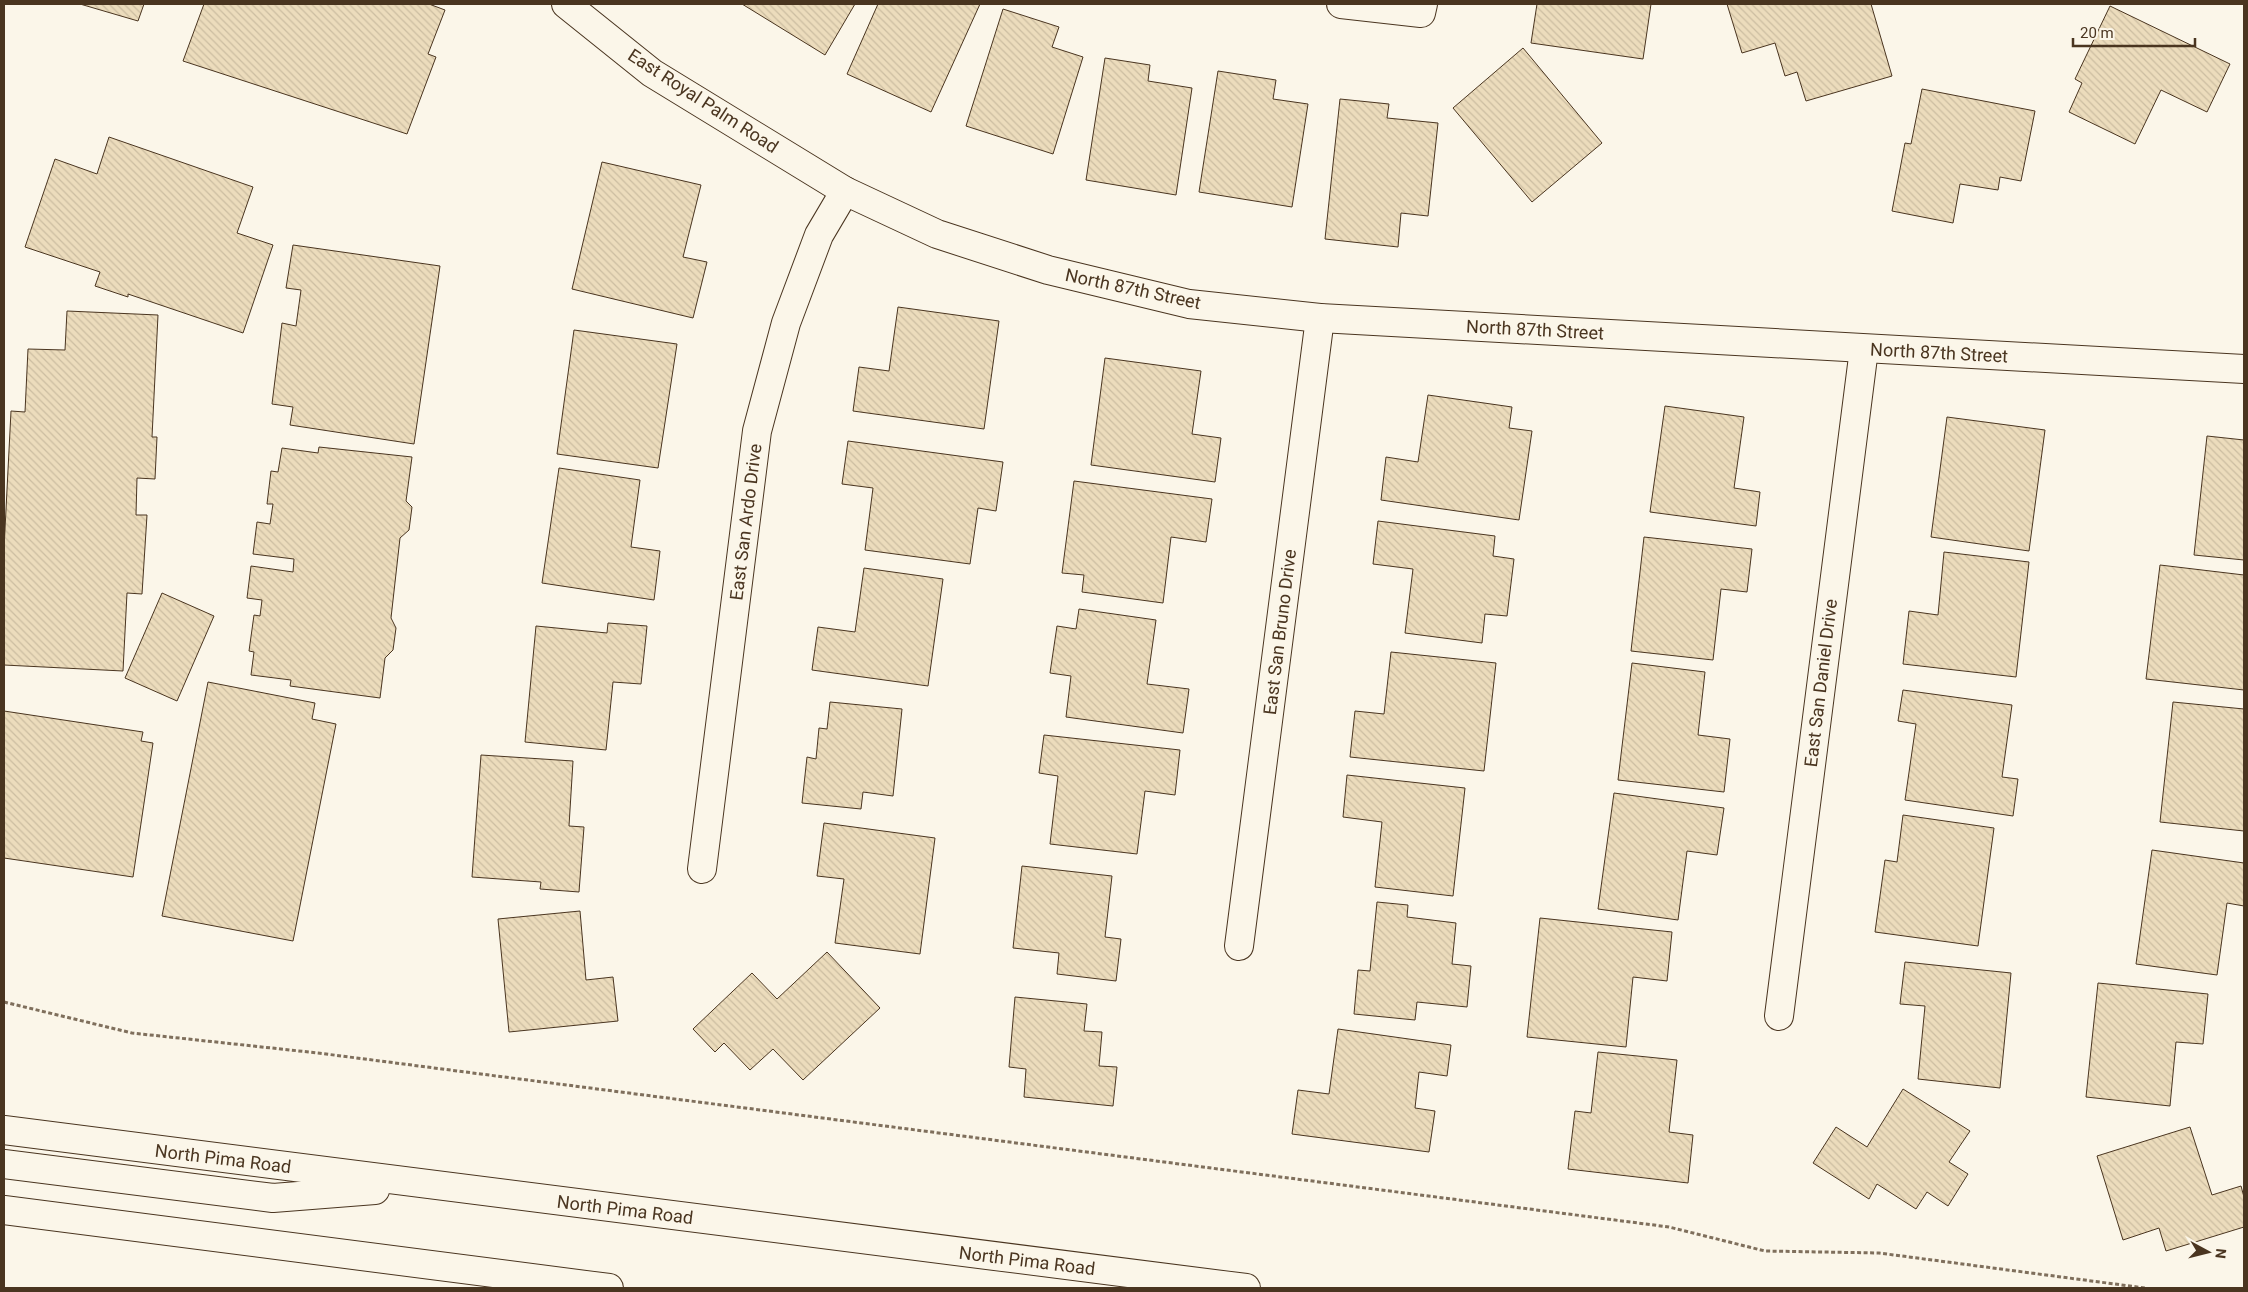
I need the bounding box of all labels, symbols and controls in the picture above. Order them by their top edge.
scale bar [2073,15,2196,47]
text: 20 m [2080,24,2114,42]
street label: East Royal Palm Road [624,44,782,157]
street label: North 87th Street [1063,264,1203,313]
street label: North 87th Street [1466,315,1605,344]
street label: North 87th Street [1870,338,2009,367]
street label: East San Ardo Drive [725,442,766,601]
street label: East San Bruno Drive [1259,548,1300,716]
street label: East San Daniel Drive [1800,598,1841,768]
street label: North Pima Road [154,1140,292,1177]
street label: North Pima Road [556,1191,694,1228]
north arrow [2183,1227,2233,1277]
street label: North Pima Road [958,1242,1096,1279]
text: N [2212,1248,2229,1259]

